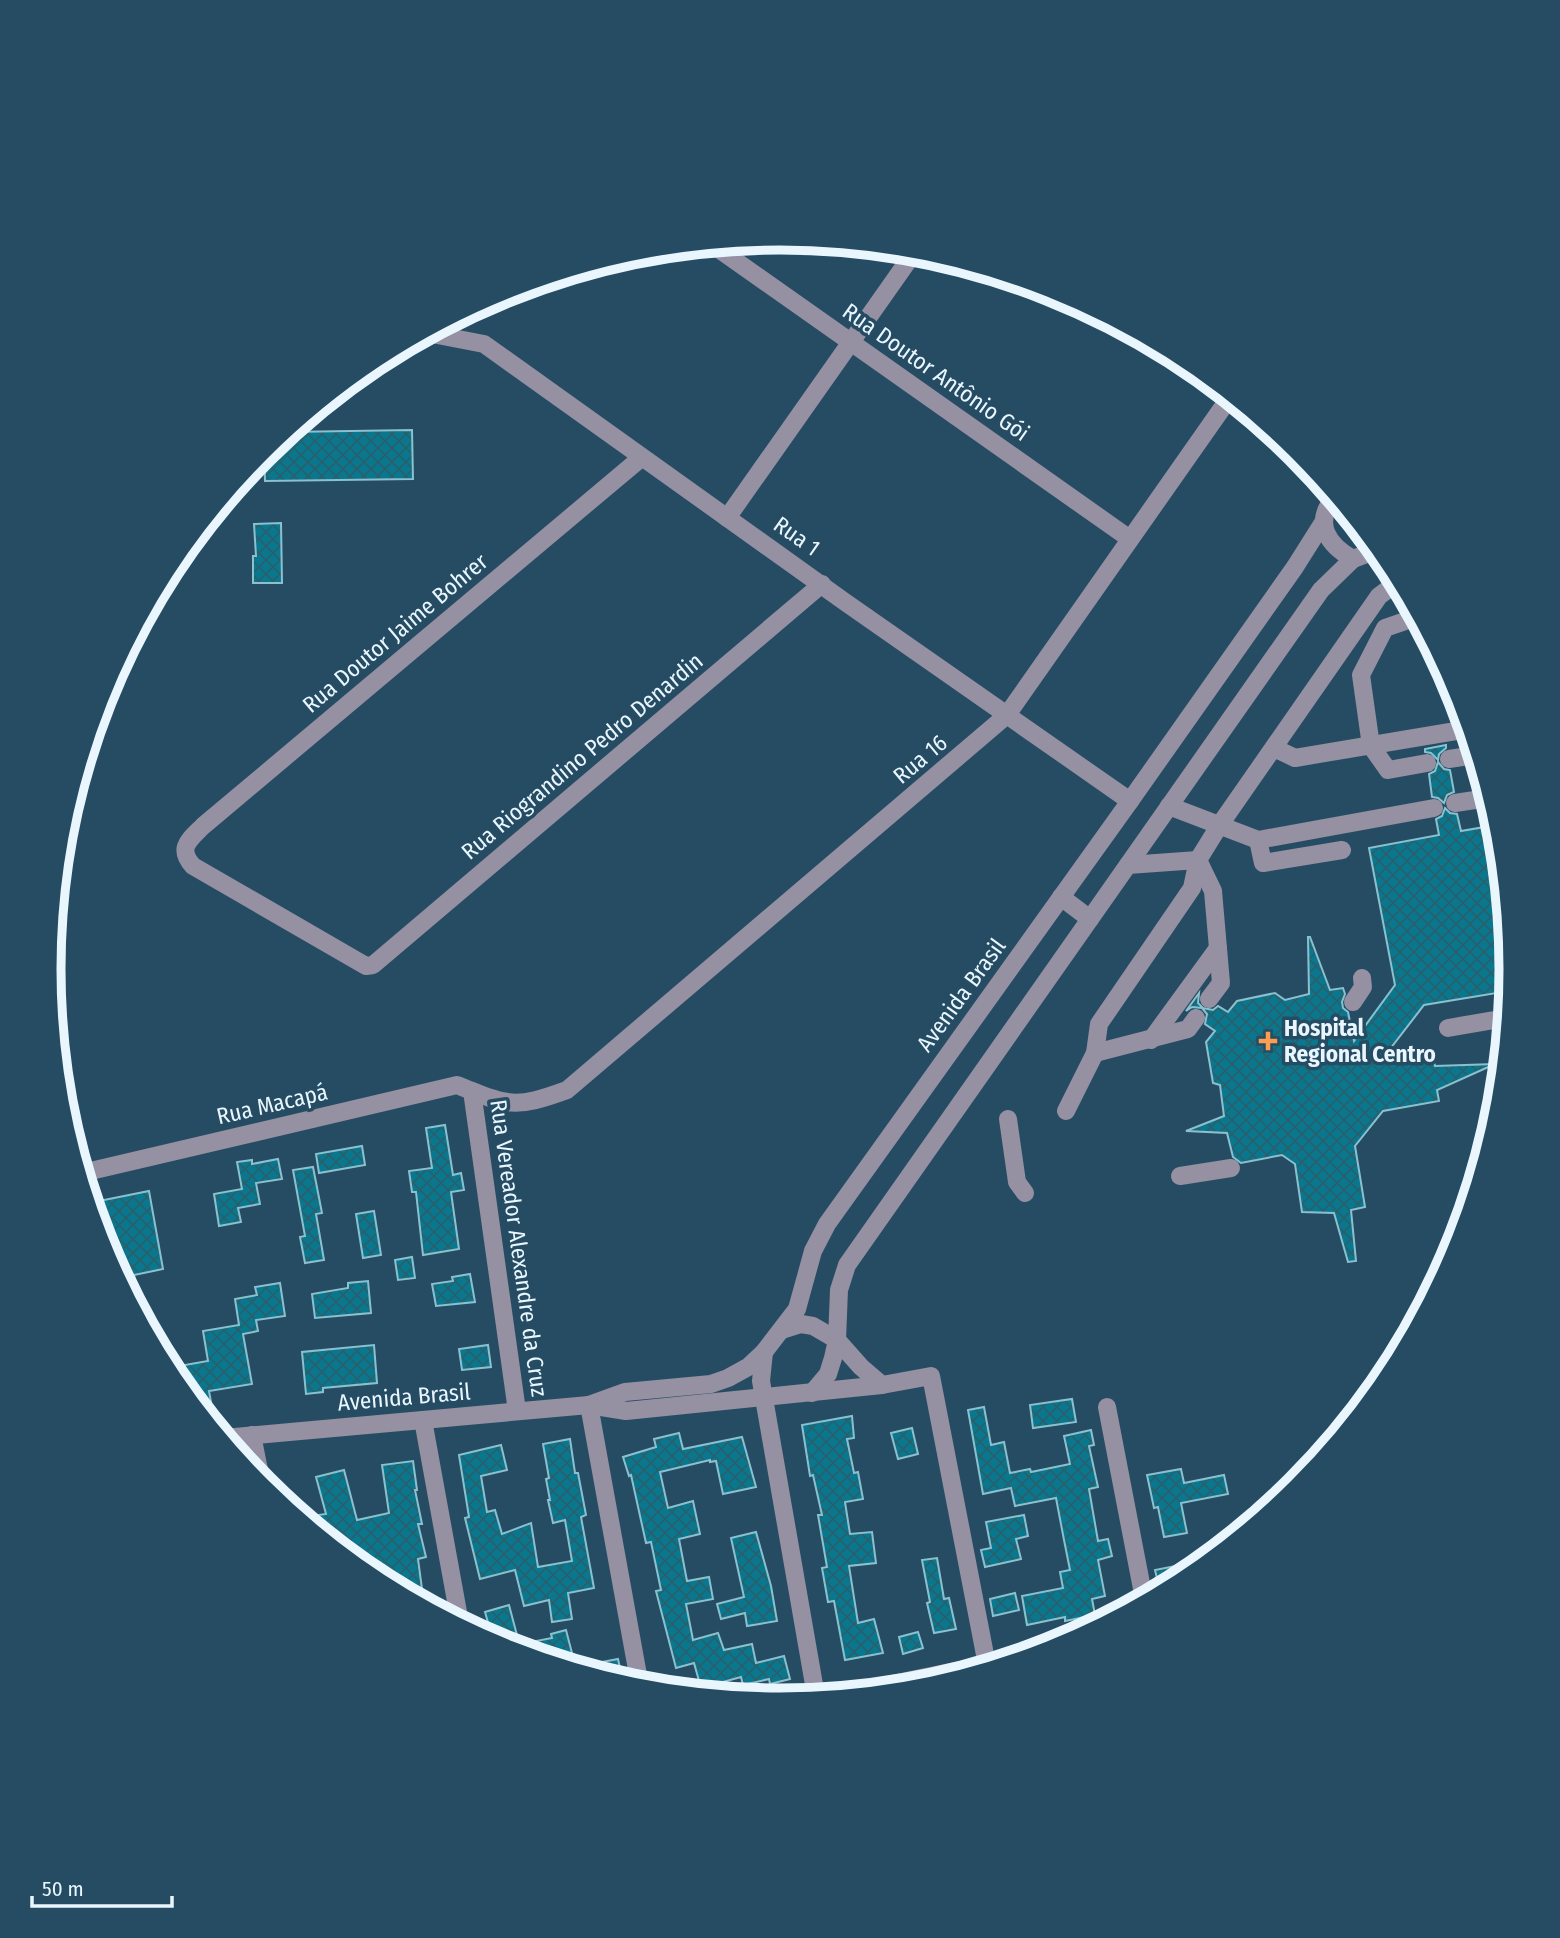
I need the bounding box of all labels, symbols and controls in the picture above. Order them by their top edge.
street label: Rua Doutor Antônio Gói [837,297,1035,447]
street label: Rua 1 [768,510,826,562]
street label: Rua Doutor Jaime Bohrer [297,547,493,719]
street label: Rua Riograndino Pedro Denardin [456,647,708,865]
street label: Rua 16 [887,728,953,790]
street label: Avenida Brasil [911,933,1011,1057]
place label: Hospital Regional Centro [1284,1014,1436,1068]
marker: Hospital Regional Centro [1258,1031,1278,1051]
street label: Rua Macapá [214,1078,330,1130]
street label: Rua Vereador Alexandre da Cruz [484,1098,554,1398]
street label: Avenida Brasil [336,1377,472,1417]
scale bar [32,1864,172,1908]
text: 50 m [42,1876,84,1902]

